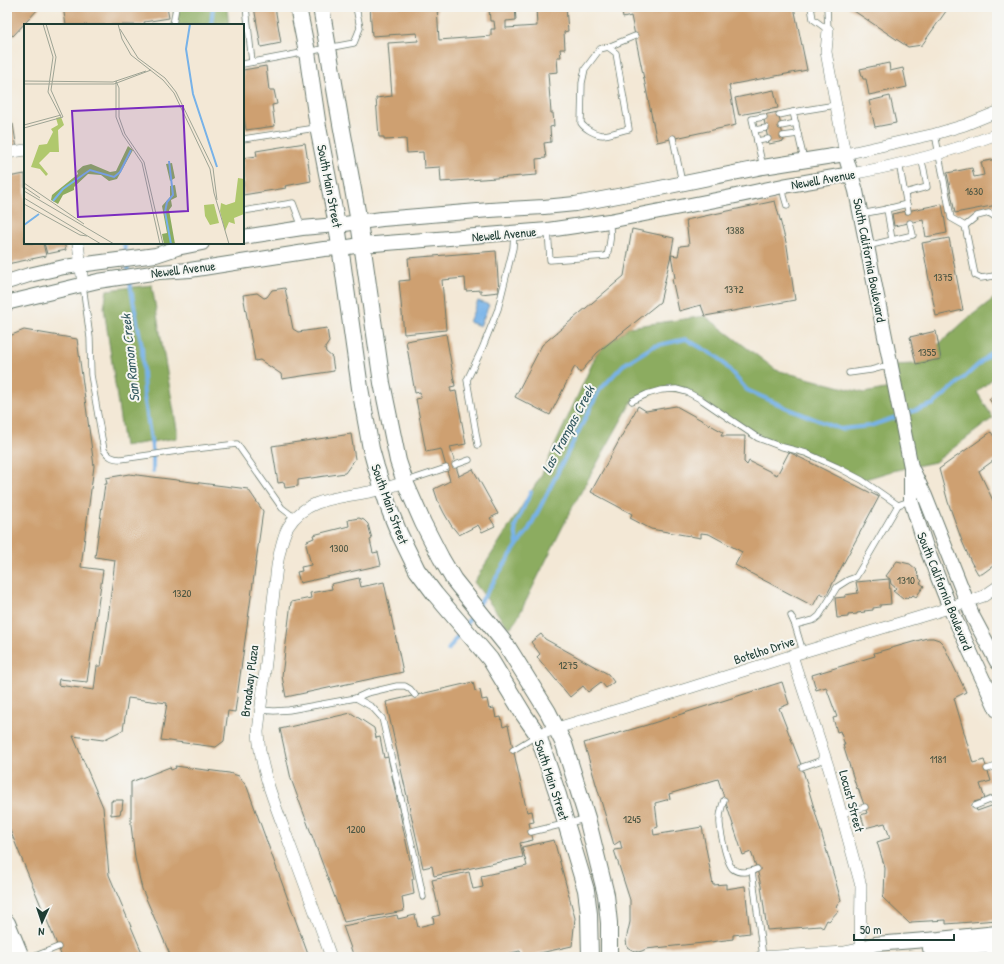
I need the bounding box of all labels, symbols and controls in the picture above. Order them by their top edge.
inset map [24,24,244,244]
street label: South Main Street [313,143,347,230]
street label: Newell Avenue [790,165,856,193]
house number: 1630 [965,184,983,198]
street label: South California Boulevard [849,197,891,323]
street label: Newell Avenue [471,222,537,246]
house number: 1388 [726,223,744,237]
street label: Newell Avenue [150,256,216,282]
house number: 1375 [933,270,953,284]
house number: 1372 [724,282,744,296]
water label: San Ramon Creek [115,312,144,403]
house number: 1355 [918,345,936,359]
water label: Las Trampas Creek [537,381,600,476]
street label: South Main Street [367,461,413,547]
street label: South California Boulevard [913,529,977,653]
house number: 1300 [330,541,348,555]
house number: 1310 [897,573,915,587]
house number: 1320 [173,586,192,600]
street label: Botelho Drive [731,632,797,668]
street label: Broadway Plaza [236,644,262,718]
house number: 1275 [558,658,578,672]
street label: South Main Street [530,737,574,823]
house number: 1181 [930,752,946,766]
street label: Locust Street [835,768,869,834]
house number: 1245 [623,812,641,826]
house number: 1200 [347,822,366,836]
north arrow [22,902,62,942]
scale bar [854,916,954,942]
text: 50 m [860,921,881,938]
text: N [38,925,45,939]

